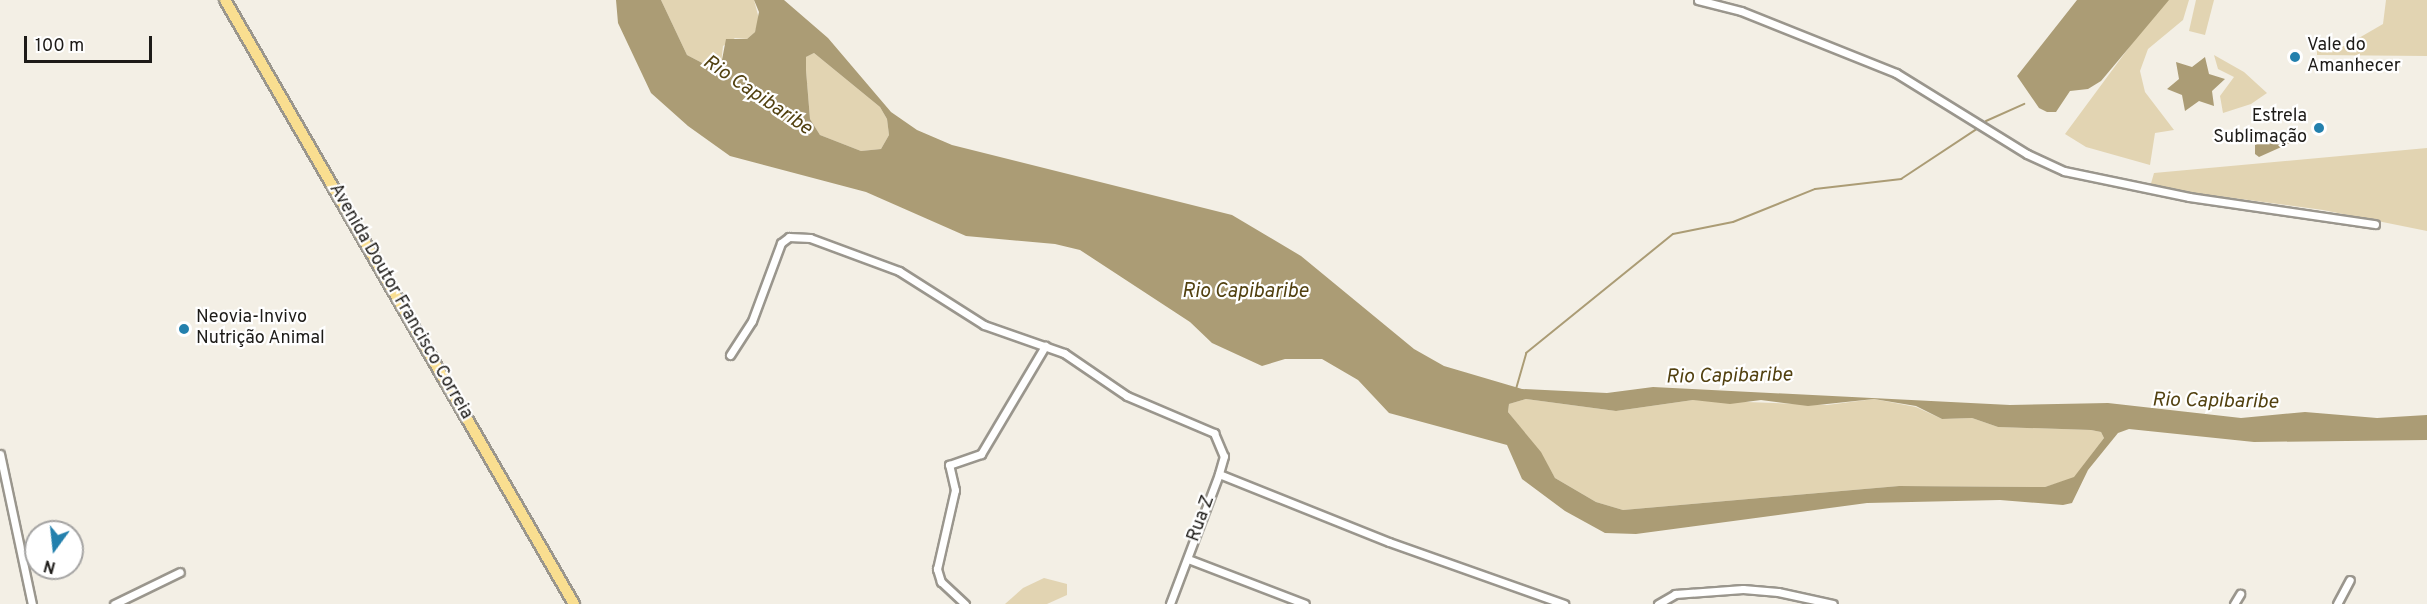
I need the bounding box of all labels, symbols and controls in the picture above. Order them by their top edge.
scale bar [27,24,154,62]
text: 100 m [35,35,84,58]
place label: Vale do Amanhecer [2307,36,2401,78]
marker: Vale do Amanhecer [2288,50,2302,64]
water label: Rio Capibaribe [698,51,816,141]
place label: Estrela Sublimação [2213,107,2307,150]
marker: Estrela Sublimação [2312,121,2326,135]
street label: Avenida Doutor Francisco Correia [324,180,476,424]
water label: Rio Capibaribe [1182,280,1308,304]
place label: Neovia-Invivo Nutrição Animal [196,308,325,350]
marker: Neovia-Invivo Nutrição Animal [177,322,191,336]
water label: Rio Capibaribe [1666,364,1792,390]
water label: Rio Capibaribe [2152,389,2278,415]
street label: Rua Z [1184,493,1220,545]
north arrow [24,520,84,580]
text: N [42,554,58,577]

